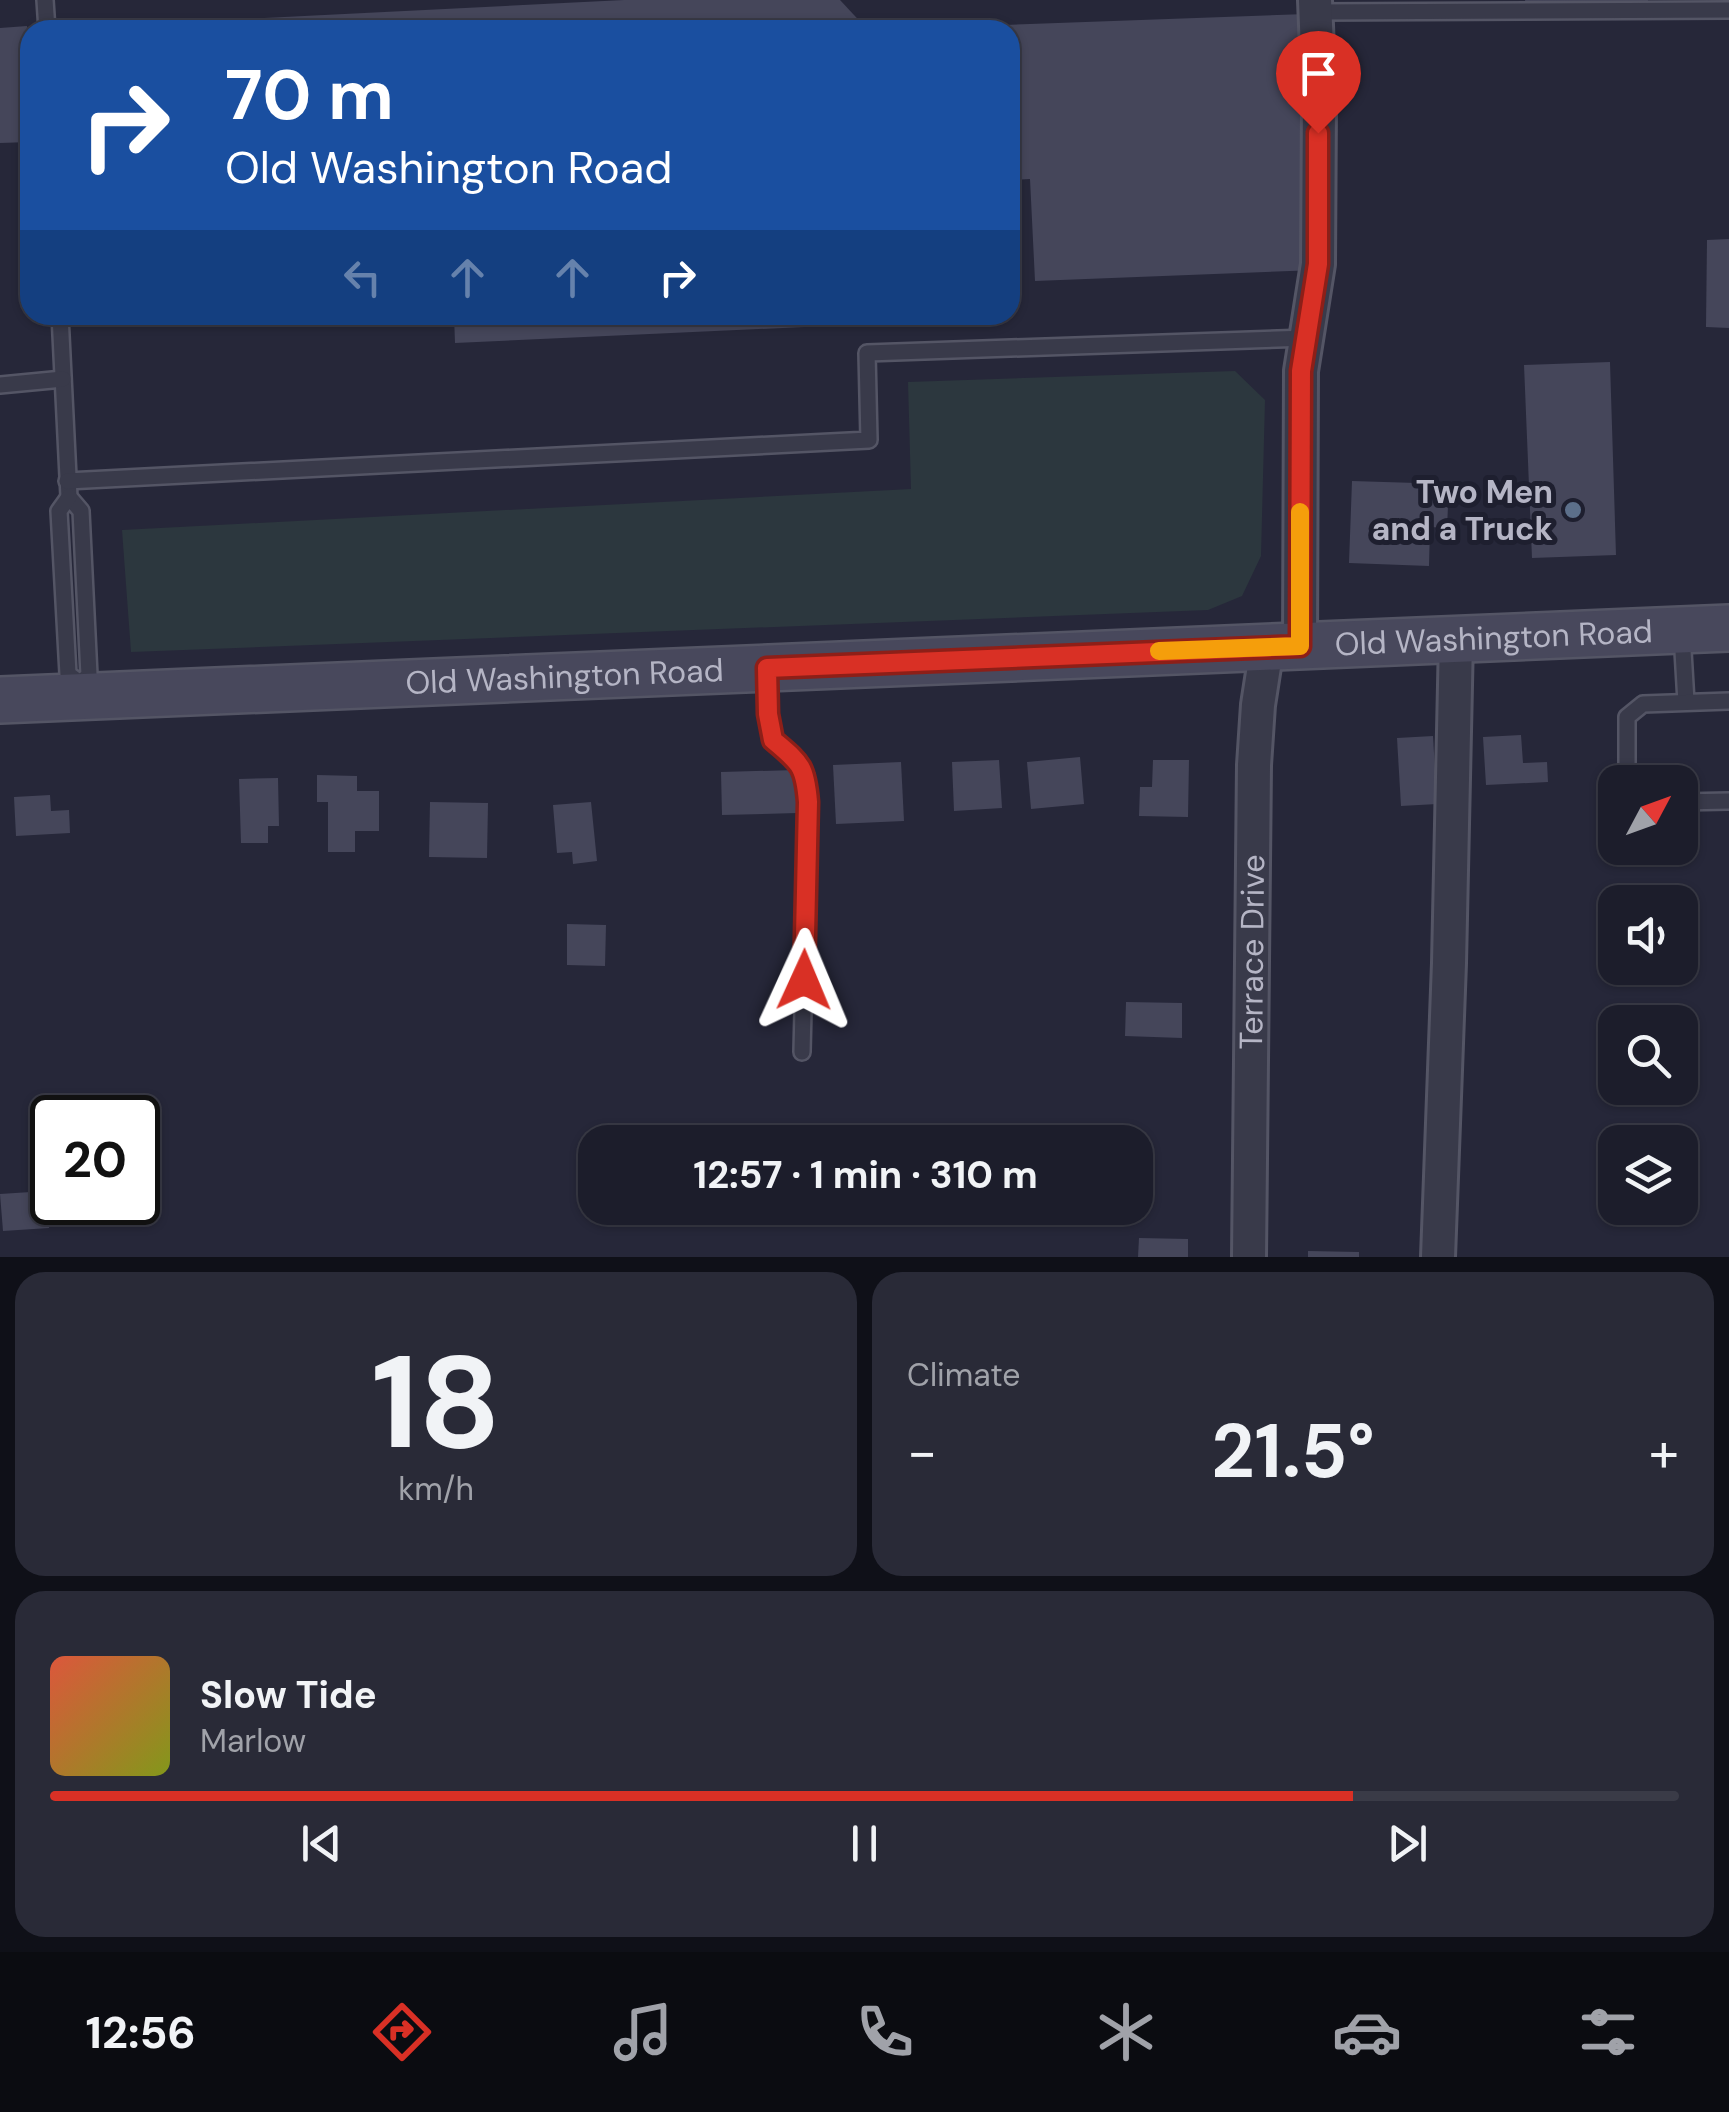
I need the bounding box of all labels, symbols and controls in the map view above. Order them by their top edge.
pin [1276,31,1361,134]
icon: arrive [1291,46,1346,101]
text: 70 m [225,50,394,141]
icon: right [60,60,190,190]
text: Old Washington Road [225,138,672,197]
icon: left [335,250,390,305]
icon: ahead [440,250,495,305]
icon: ahead [545,250,600,305]
icon: right [650,250,705,305]
place label: Two Men and a Truck [1371,471,1553,550]
marker: Two Men and a Truck [1562,499,1584,521]
street label: Old Washington Road [1334,610,1654,665]
street label: Old Washington Road [405,649,724,704]
north arrow [1598,765,1698,865]
map controls [1598,765,1698,1225]
street label: Terrace Drive [1230,854,1274,1050]
button: sound [1598,885,1698,985]
position arrow [752,928,856,1032]
button: search [1598,1005,1698,1105]
speed limit sign: 20 [30,1095,160,1225]
button: layers [1598,1125,1698,1225]
text: 12:57 · 1 min · 310 m [693,1150,1038,1200]
text: 18 [371,1318,501,1487]
text: Climate [907,1354,1021,1396]
text: 21.5° [1211,1403,1375,1500]
text: − [907,1416,937,1488]
text: + [1649,1416,1679,1488]
text: km/h [398,1468,474,1510]
text: Slow Tide [200,1670,377,1720]
text: Marlow [200,1720,306,1762]
icon: previous [294,1816,349,1871]
icon: pause [837,1816,892,1871]
icon: next [1380,1816,1435,1871]
icon: directions [367,1997,437,2067]
icon: music [608,1997,678,2067]
icon: phone [850,1997,920,2067]
icon: climate [1091,1997,1161,2067]
icon: car [1332,1997,1402,2067]
icon: filters [1573,1997,1643,2067]
text: 12:56 [86,2003,196,2062]

